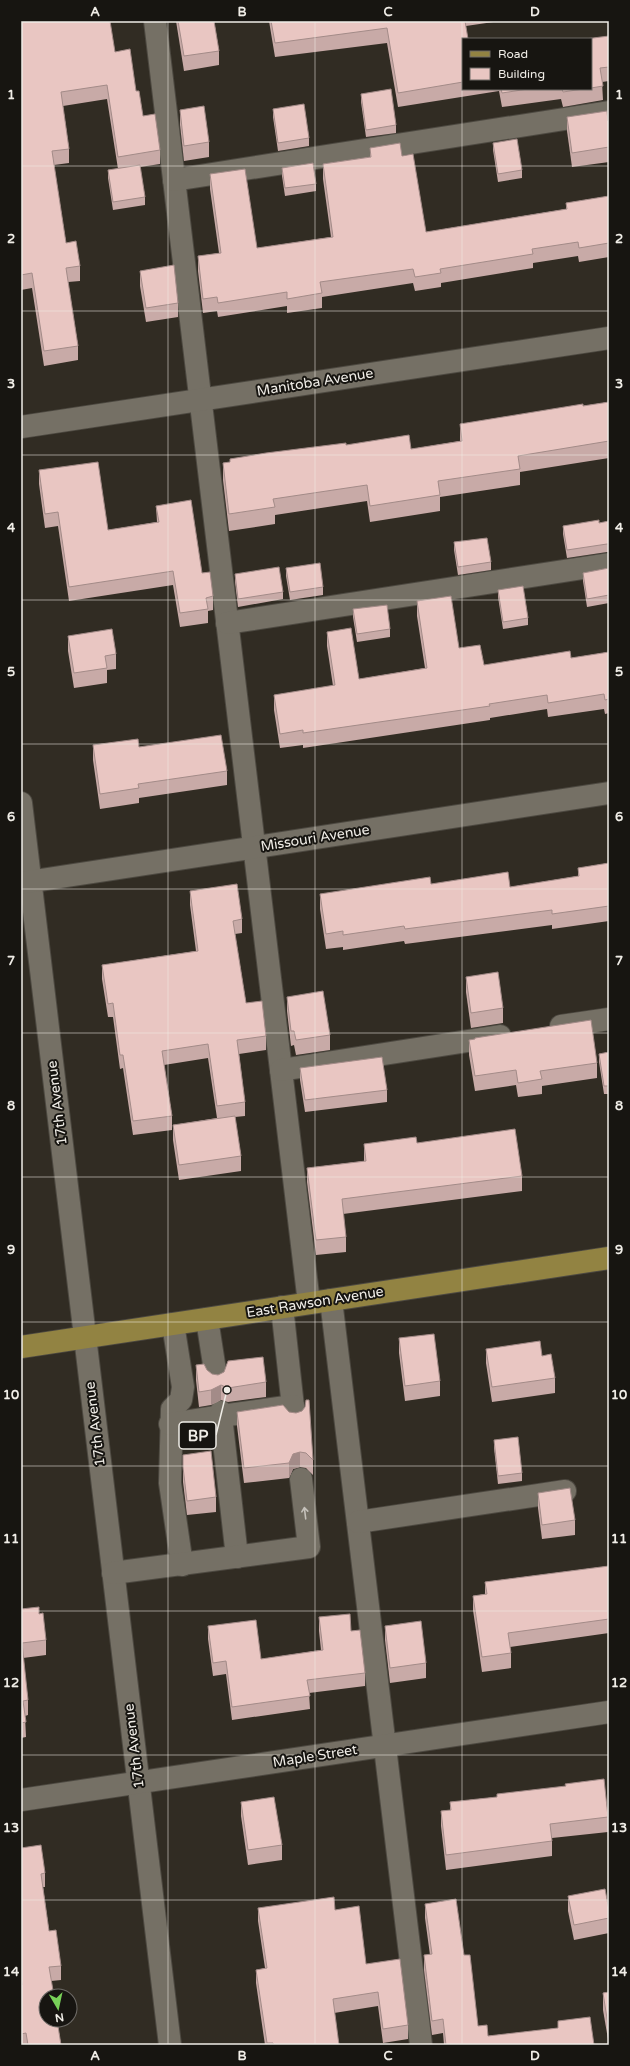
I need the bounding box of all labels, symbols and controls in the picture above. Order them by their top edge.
text: A [90,4,100,20]
text: B [237,4,247,20]
text: C [383,4,393,20]
text: D [530,4,540,20]
legend [462,38,592,90]
text: Road [498,47,528,61]
text: Building [498,67,545,81]
text: 1 [7,87,15,103]
text: 1 [615,87,623,103]
text: 2 [7,231,15,247]
text: 2 [615,231,623,247]
street label: Manitoba Avenue [256,364,374,400]
text: 3 [7,376,15,392]
text: 3 [615,376,623,392]
text: 4 [7,520,16,536]
text: 4 [615,520,624,536]
text: 5 [7,664,15,680]
text: 5 [615,664,623,680]
text: 6 [7,809,15,825]
text: 6 [615,809,623,825]
street label: Missouri Avenue [259,821,371,855]
text: 7 [7,953,15,969]
text: 7 [615,953,623,969]
street label: 17th Avenue [43,1060,71,1146]
text: 8 [7,1098,15,1114]
text: 8 [615,1098,623,1114]
text: 9 [7,1242,15,1258]
text: 9 [615,1242,623,1258]
street label: East Rawson Avenue [245,1283,385,1321]
street label: 17th Avenue [81,1381,109,1467]
text: 10 [3,1387,19,1403]
text: 10 [611,1387,627,1403]
callout: BP [179,1422,216,1449]
text: BP [188,1427,208,1445]
one-way arrow [301,1507,309,1520]
text: 11 [3,1531,19,1547]
text: 11 [611,1531,627,1547]
text: 12 [3,1675,19,1691]
text: 12 [611,1675,627,1691]
street label: 17th Avenue [120,1703,148,1789]
street label: Maple Street [272,1741,359,1771]
text: 13 [3,1820,19,1836]
text: 13 [611,1820,627,1836]
text: 14 [3,1964,20,1980]
text: 14 [611,1964,628,1980]
north arrow [38,1988,78,2028]
text: N [54,2010,65,2024]
text: A [90,2048,100,2064]
text: B [237,2048,247,2064]
text: C [383,2048,393,2064]
text: D [530,2048,540,2064]

